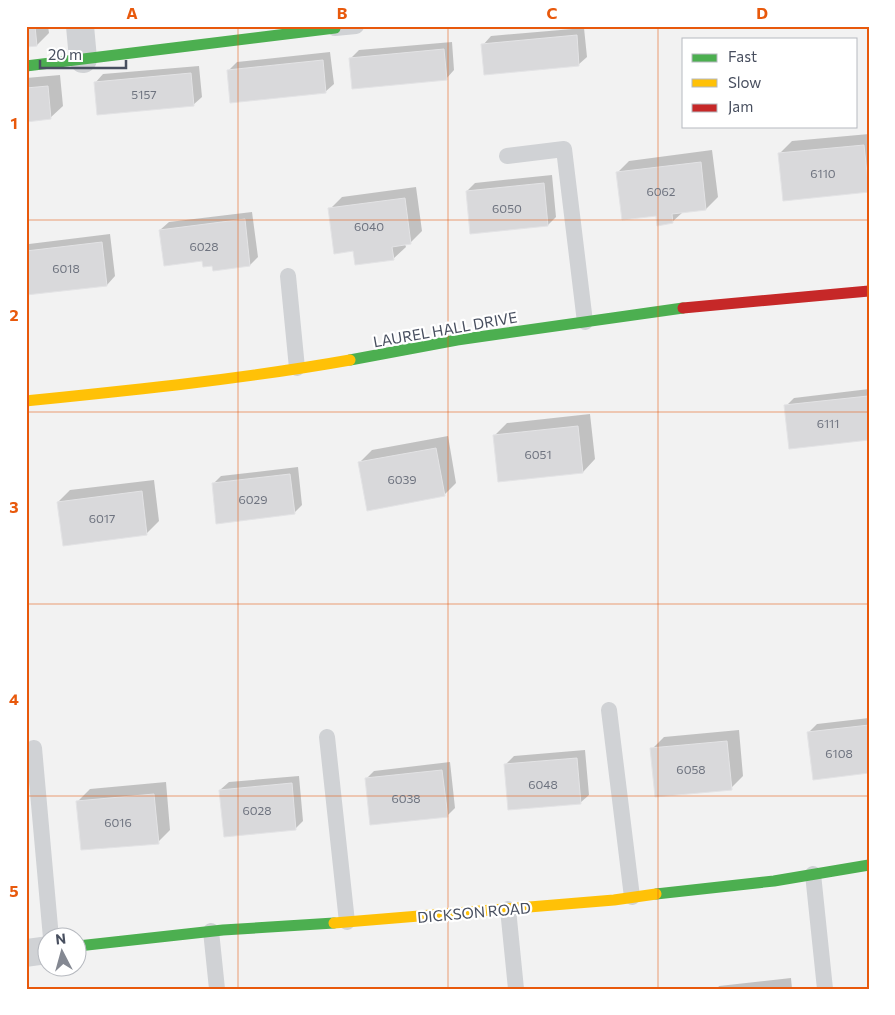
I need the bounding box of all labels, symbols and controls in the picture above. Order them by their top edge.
text: A [126,3,138,22]
text: B [337,3,348,22]
text: C [547,3,558,22]
text: D [756,3,768,22]
scale bar [40,38,126,70]
legend [682,38,858,128]
text: 20 m [48,45,82,63]
text: Fast [728,47,757,65]
text: Slow [728,73,761,91]
house number: 5157 [131,87,157,101]
text: Jam [728,97,753,115]
text: 1 [10,113,18,132]
house number: 6110 [810,166,836,180]
house number: 6062 [646,184,676,198]
house number: 6050 [492,201,522,215]
house number: 6040 [354,219,384,233]
house number: 6028 [190,239,219,253]
house number: 6018 [52,261,80,275]
text: 2 [9,305,19,324]
street label: LAUREL HALL DRIVE [372,307,519,351]
house number: 6111 [817,416,839,430]
house number: 6051 [524,447,552,461]
house number: 6039 [387,472,417,486]
house number: 6029 [239,492,268,506]
text: 3 [9,497,19,516]
house number: 6017 [89,511,115,525]
text: 4 [9,689,19,708]
house number: 6108 [825,746,853,760]
house number: 6058 [676,762,706,776]
house number: 6048 [528,777,558,791]
house number: 6038 [391,791,421,805]
house number: 6028 [243,803,272,817]
house number: 6016 [104,815,132,829]
text: 5 [9,881,19,900]
street label: DICKSON ROAD [417,898,531,926]
north arrow [38,928,88,978]
text: N [54,930,67,948]

